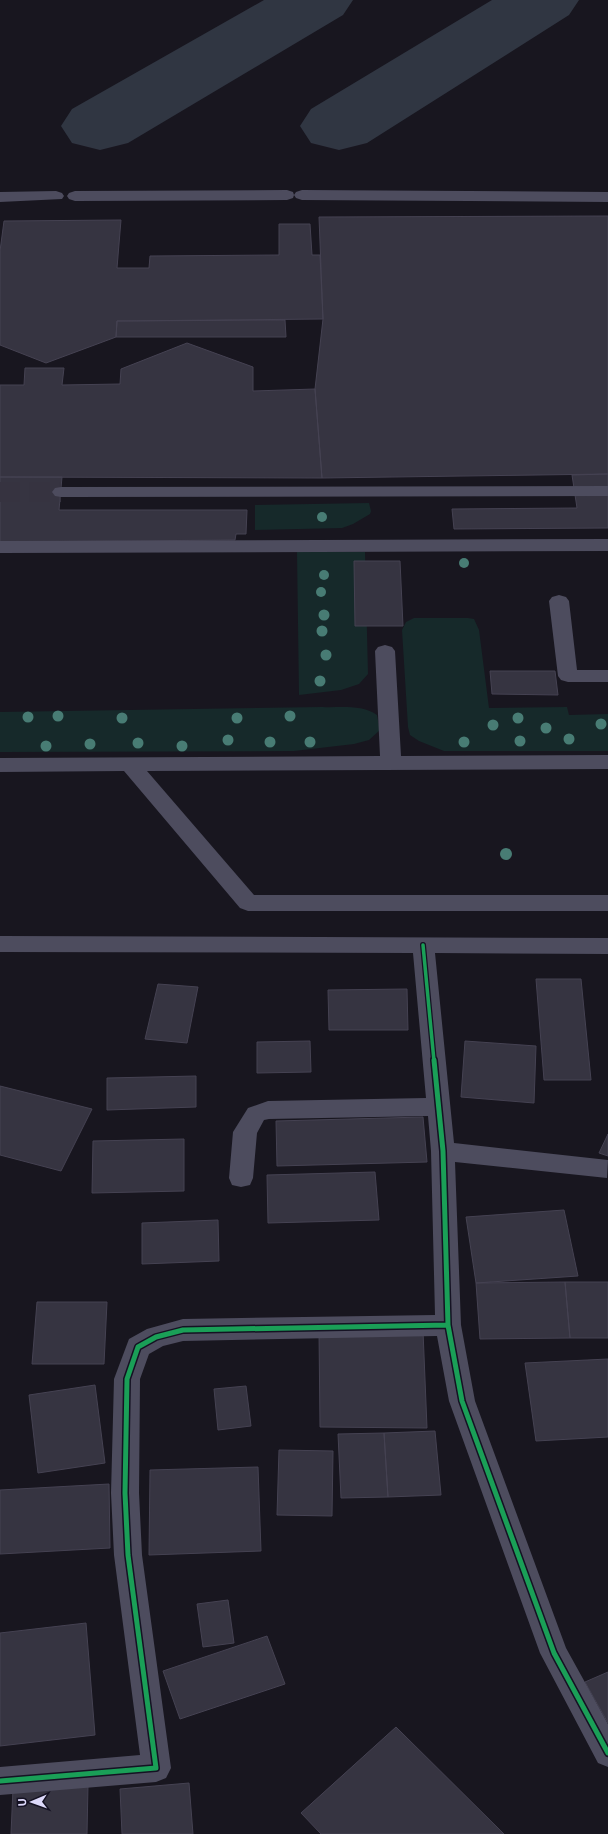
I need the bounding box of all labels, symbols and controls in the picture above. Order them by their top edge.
north arrow [12,1782,52,1822]
text: U [16,1798,28,1807]

